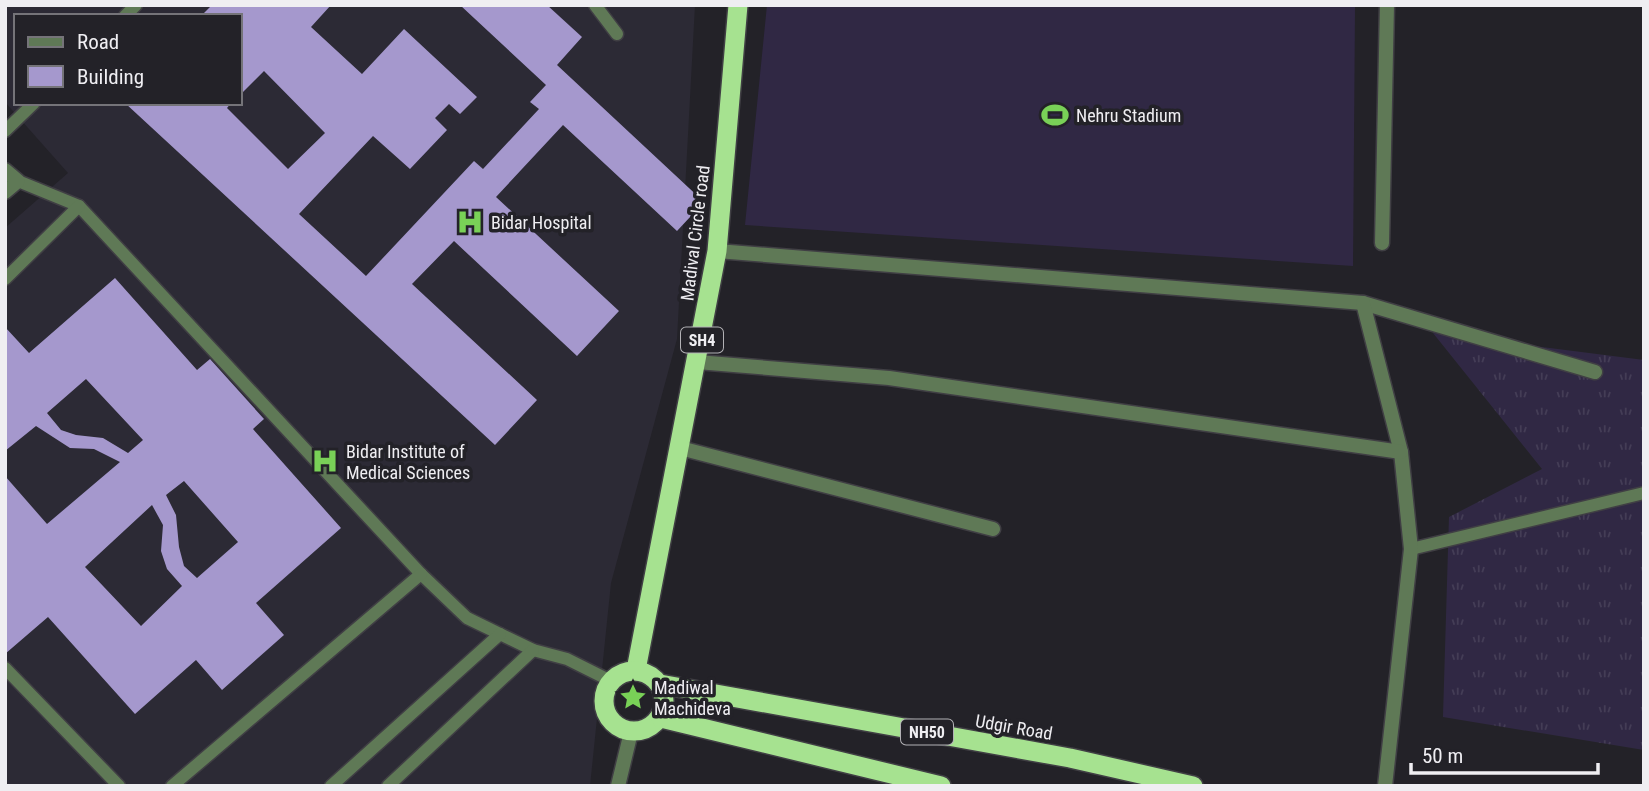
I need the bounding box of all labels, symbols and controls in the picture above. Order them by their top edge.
legend [14,14,242,105]
text: Road [77,30,119,54]
text: Building [77,65,144,89]
sports icon: Nehru Stadium [1040,100,1070,130]
place label: Nehru Stadium [1076,105,1181,126]
street label: Madival Circle road [676,164,714,302]
hospital icon: Bidar Hospital [455,207,485,237]
place label: Bidar Hospital [491,212,592,233]
road number: SH4 [681,328,723,352]
place label: Bidar Institute of Medical Sciences [346,441,470,483]
hospital icon: Bidar Institute of Medical Sciences [310,446,340,476]
place label: Madiwal Machideva [654,677,731,719]
place icon: Madiwal Machideva [618,682,648,712]
street label: Udgir Road [974,710,1054,744]
road number: NH50 [901,720,953,744]
scale bar [1411,732,1598,776]
text: 50 m [1422,744,1463,768]

